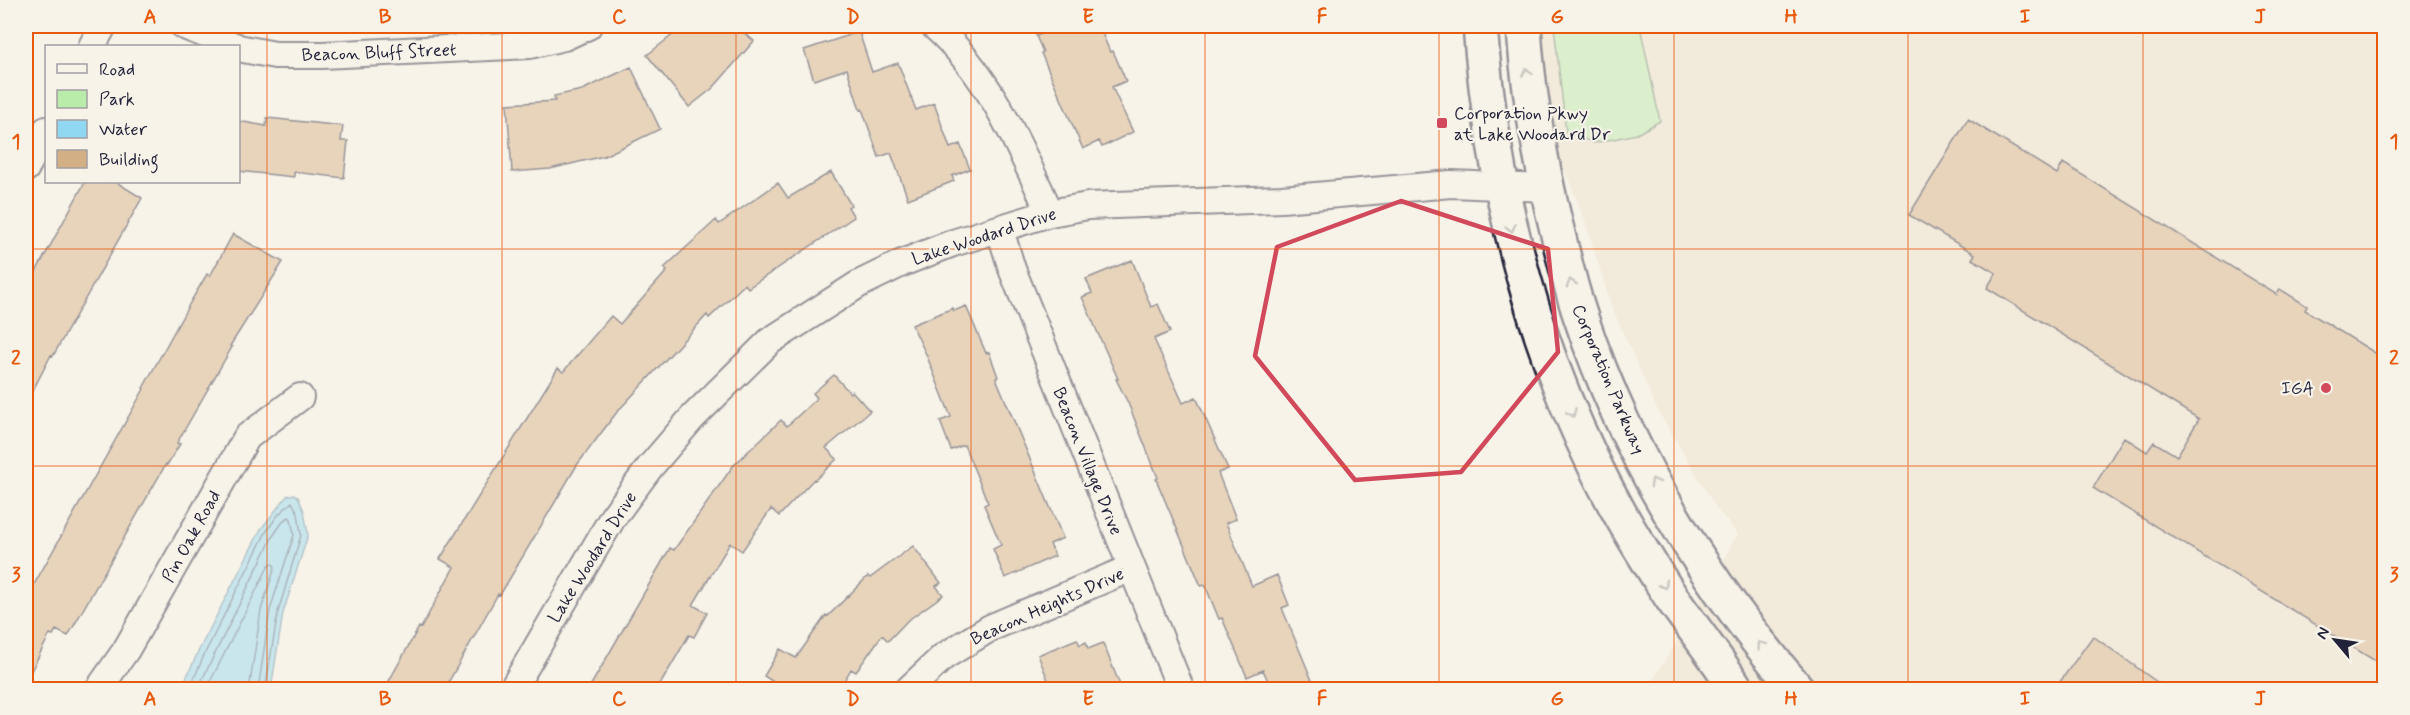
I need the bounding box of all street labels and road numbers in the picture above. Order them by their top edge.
street label: Beacon Bluff Street [301,38,457,68]
street label: Lake Woodard Drive [909,202,1060,272]
street label: Corporation Parkway [1566,301,1650,458]
street label: Beacon Village Drive [1046,384,1128,539]
street label: Pin Oak Road [157,486,227,587]
street label: Lake Woodard Drive [543,487,643,628]
street label: Beacon Heights Drive [967,562,1128,652]

